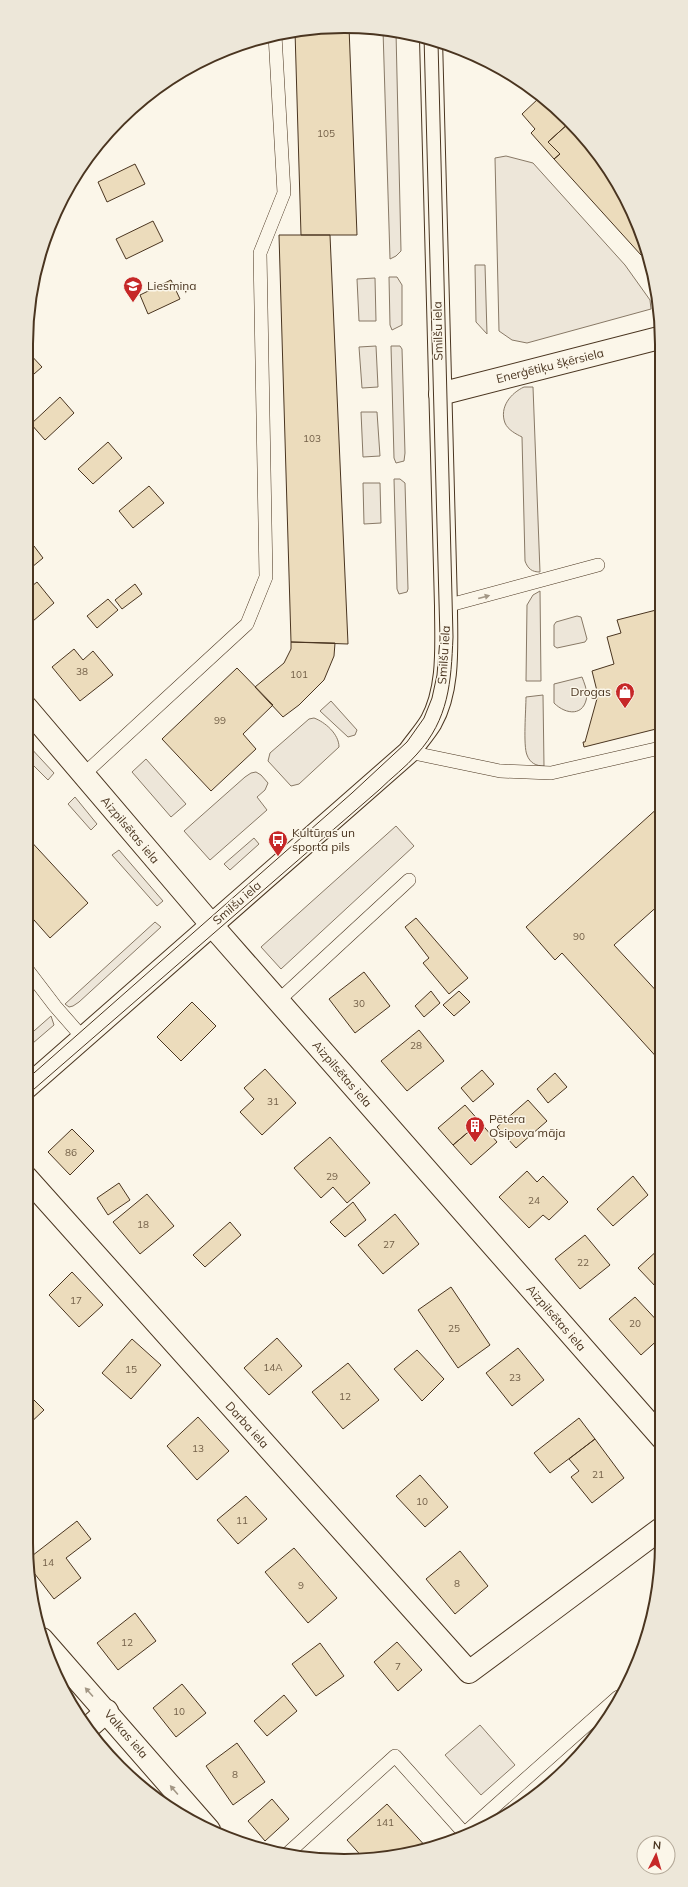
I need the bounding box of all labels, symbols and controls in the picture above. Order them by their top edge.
house number: 105 [317,127,335,140]
school or university icon: Liesmiņa [122,275,144,303]
place label: Liesmiņa [147,278,197,294]
street label: Smilšu iela [429,301,446,361]
street label: Enerģētiķu šķērsiela [495,345,605,387]
house number: 103 [303,432,321,445]
one-way arrow [478,593,490,599]
street label: Smilšu iela [434,625,453,685]
house number: 38 [76,665,88,678]
house number: 101 [290,668,308,681]
shop icon: Drogas [614,681,636,709]
place label: Drogas [571,684,611,699]
house number: 99 [214,714,226,727]
street label: Aizpilsētas iela [98,793,163,866]
place label: Kultūras un sporta pils [292,825,355,854]
bus stop icon: Kultūras un sporta pils [267,829,289,857]
street label: Smilšu iela [209,878,264,928]
house number: 90 [573,930,585,943]
house number: 30 [353,997,365,1010]
street label: Aizpilsētas iela [309,1037,375,1110]
house number: 28 [410,1039,422,1052]
house number: 31 [267,1095,279,1108]
place label: Pētera Osipova māja [489,1111,565,1140]
building icon: Pētera Osipova māja [464,1115,486,1143]
house number: 86 [65,1146,77,1159]
house number: 29 [326,1170,338,1183]
house number: 24 [528,1194,540,1207]
house number: 18 [137,1218,149,1231]
house number: 27 [383,1238,395,1251]
house number: 22 [577,1256,589,1269]
street label: Aizpilsētas iela [523,1281,589,1354]
house number: 17 [70,1294,82,1307]
house number: 20 [629,1317,641,1330]
house number: 25 [448,1322,460,1335]
house number: 14A [263,1361,283,1374]
house number: 15 [125,1363,137,1376]
house number: 23 [509,1371,521,1384]
house number: 12 [339,1390,351,1403]
street label: Darba iela [223,1398,272,1451]
house number: 13 [192,1442,204,1455]
house number: 21 [592,1468,604,1481]
house number: 10 [416,1495,428,1508]
house number: 11 [236,1514,248,1527]
house number: 14 [42,1556,54,1569]
house number: 8 [454,1577,460,1590]
house number: 9 [298,1579,304,1592]
house number: 12 [121,1636,133,1649]
house number: 7 [395,1660,401,1673]
one-way arrow [85,1686,94,1697]
house number: 10 [173,1705,185,1718]
street label: Valkas iela [101,1706,152,1761]
house number: 8 [232,1768,238,1781]
one-way arrow [170,1785,179,1795]
house number: 141 [376,1816,394,1829]
north arrow [636,1835,676,1875]
text: N [652,1838,662,1852]

